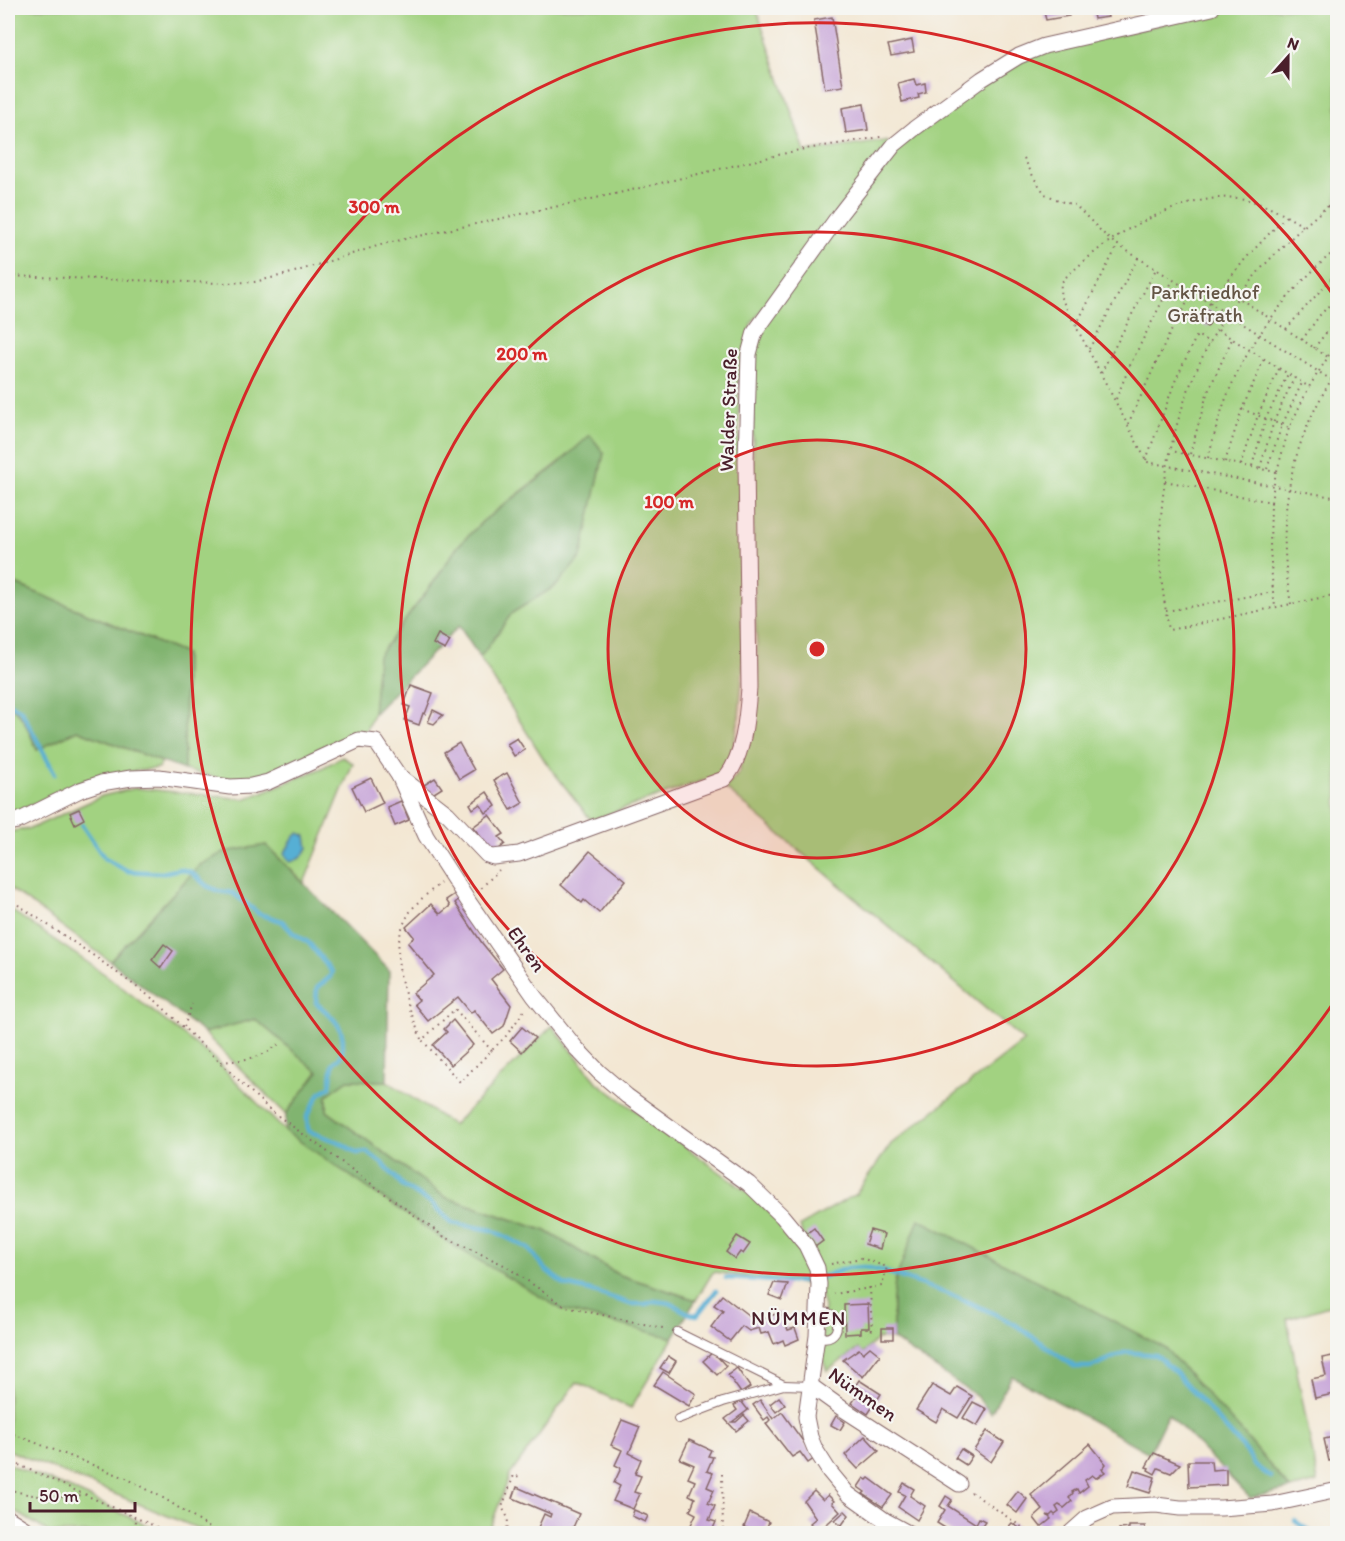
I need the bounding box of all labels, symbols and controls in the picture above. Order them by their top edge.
north arrow [1258,27,1318,87]
text: N [1285,33,1302,54]
text: 300 m [348,196,400,218]
park label: Parkfriedhof Gräfrath [1151,280,1260,327]
text: 200 m [497,343,548,365]
street label: Walder Straße [714,348,742,472]
text: 100 m [644,491,695,513]
centre of rings [807,639,827,659]
street label: Ehren [503,922,551,976]
district label: NÜMMEN [751,1305,847,1330]
street label: Nümmen [824,1362,902,1426]
scale bar [30,1475,135,1513]
text: 50 m [39,1485,79,1507]

